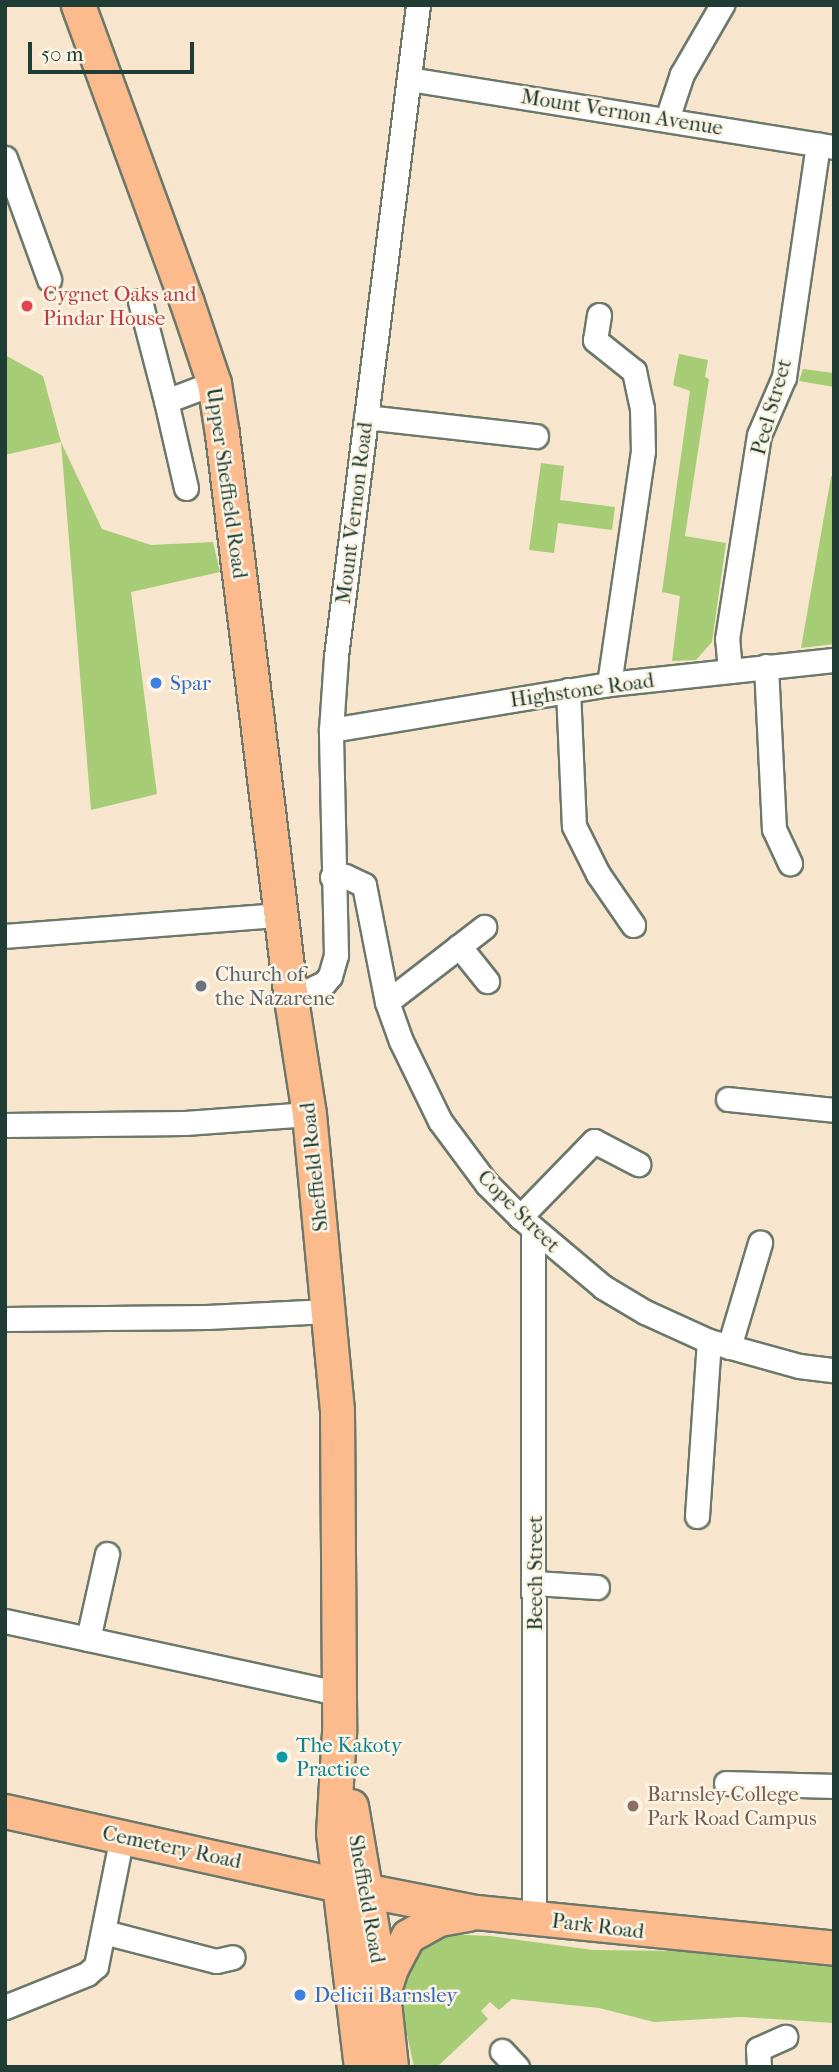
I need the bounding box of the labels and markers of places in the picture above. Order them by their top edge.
place label: Cygnet Oaks and Pindar House [43,281,196,331]
marker: Cygnet Oaks and Pindar House [17,296,37,316]
place label: Spar [170,670,211,696]
marker: Spar [148,675,164,691]
place label: Church of the Nazarene [215,961,335,1011]
marker: Church of the Nazarene [193,978,209,994]
place label: The Kakoty Practice [296,1732,402,1782]
marker: The Kakoty Practice [274,1749,290,1765]
place label: Barnsley College Park Road Campus [647,1781,817,1831]
marker: Barnsley College Park Road Campus [625,1798,641,1814]
place label: Delicii Barnsley [314,1982,457,2008]
marker: Delicii Barnsley [292,1987,308,2003]

